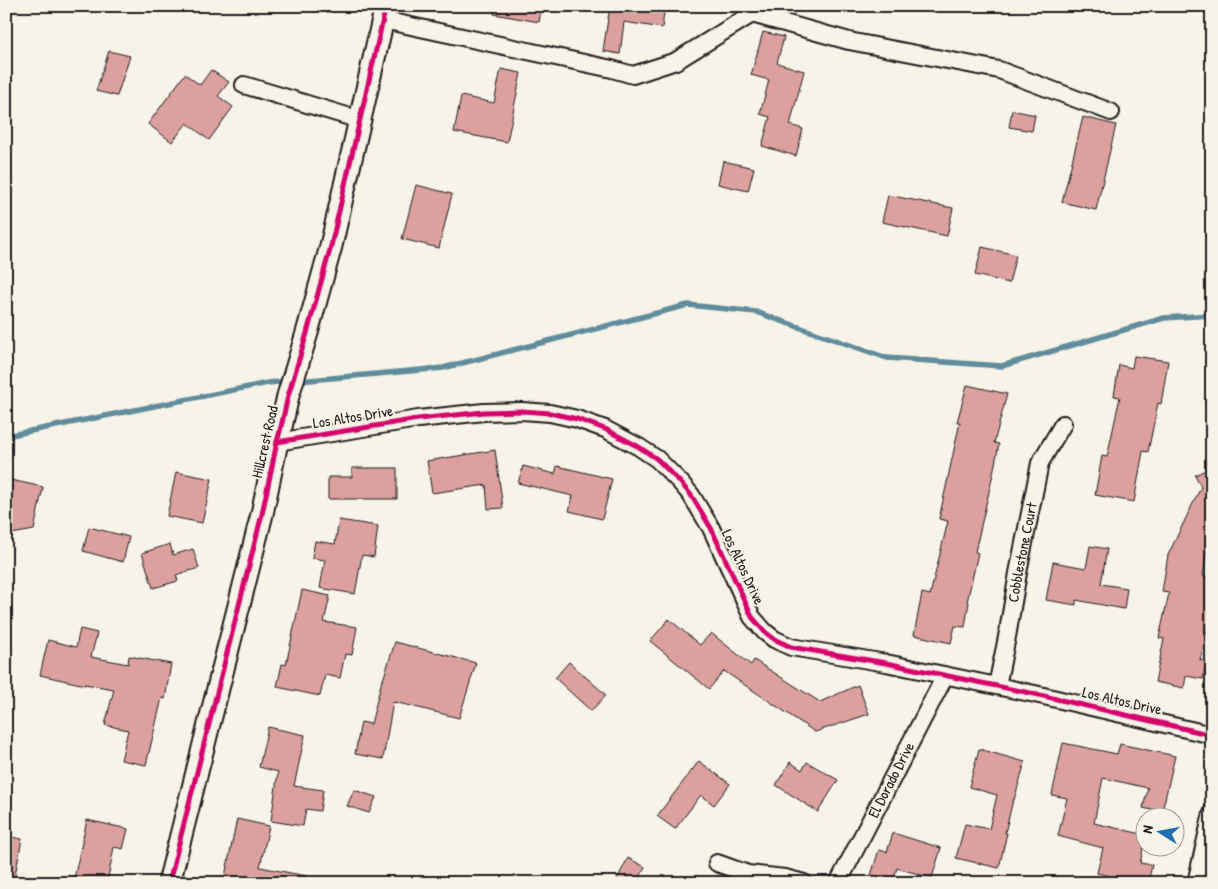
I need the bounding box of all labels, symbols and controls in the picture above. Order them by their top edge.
street label: Los Altos Drive [311,400,395,433]
street label: Hillcrest Road [246,404,283,480]
street label: Cobblestone Court [1002,500,1042,604]
street label: Los Altos Drive [717,526,770,608]
street label: Los Altos Drive [1080,681,1164,720]
street label: El Dorado Drive [863,738,919,821]
north arrow [1136,806,1186,856]
text: N [1137,823,1157,835]

